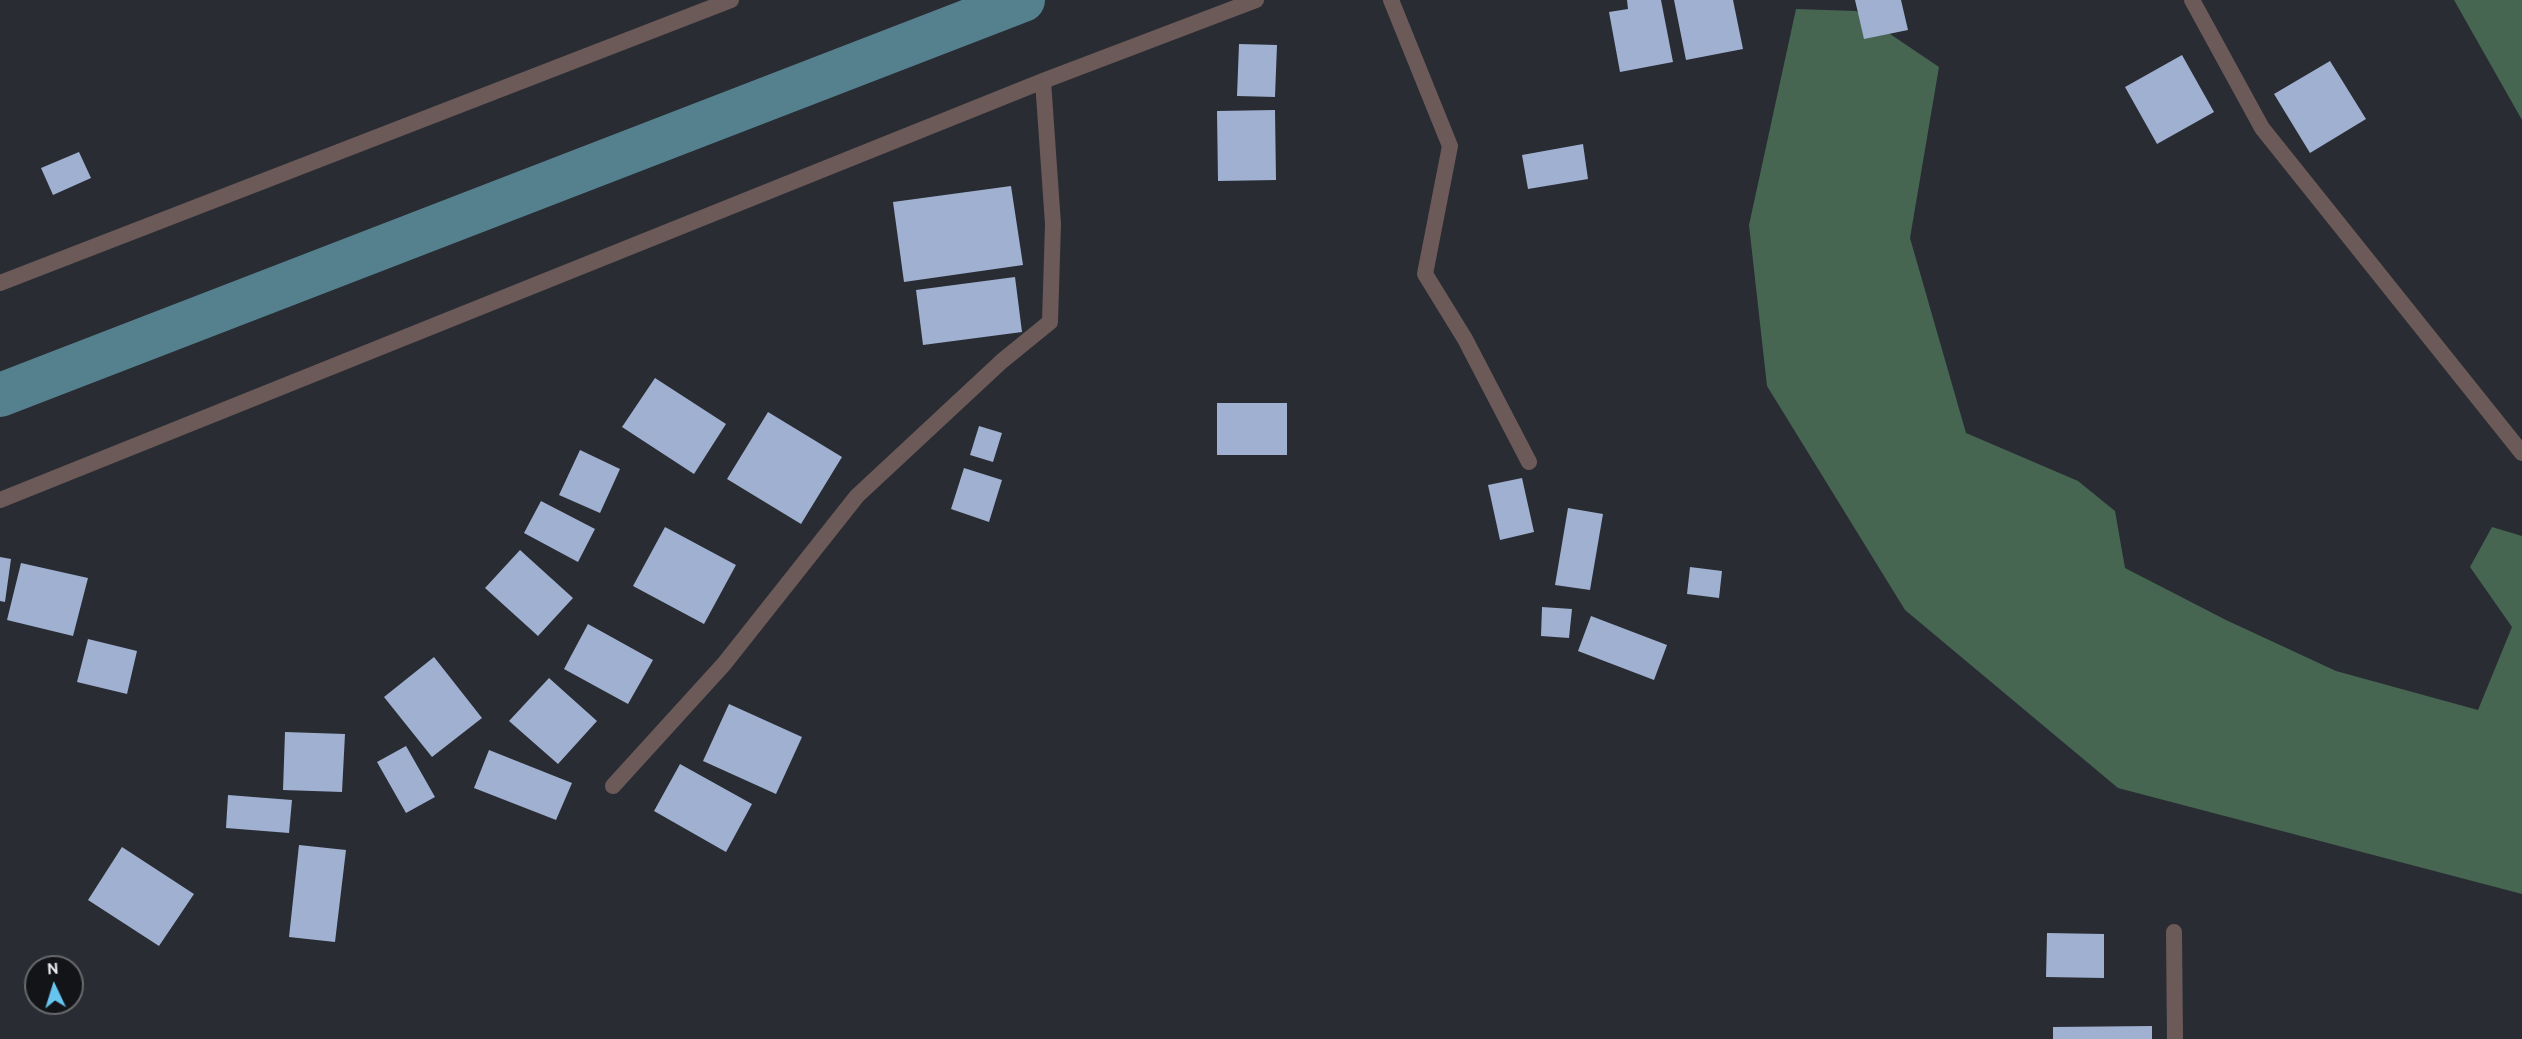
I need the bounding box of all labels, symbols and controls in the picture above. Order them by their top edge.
north arrow [24,955,84,1015]
text: N [47,959,59,978]

